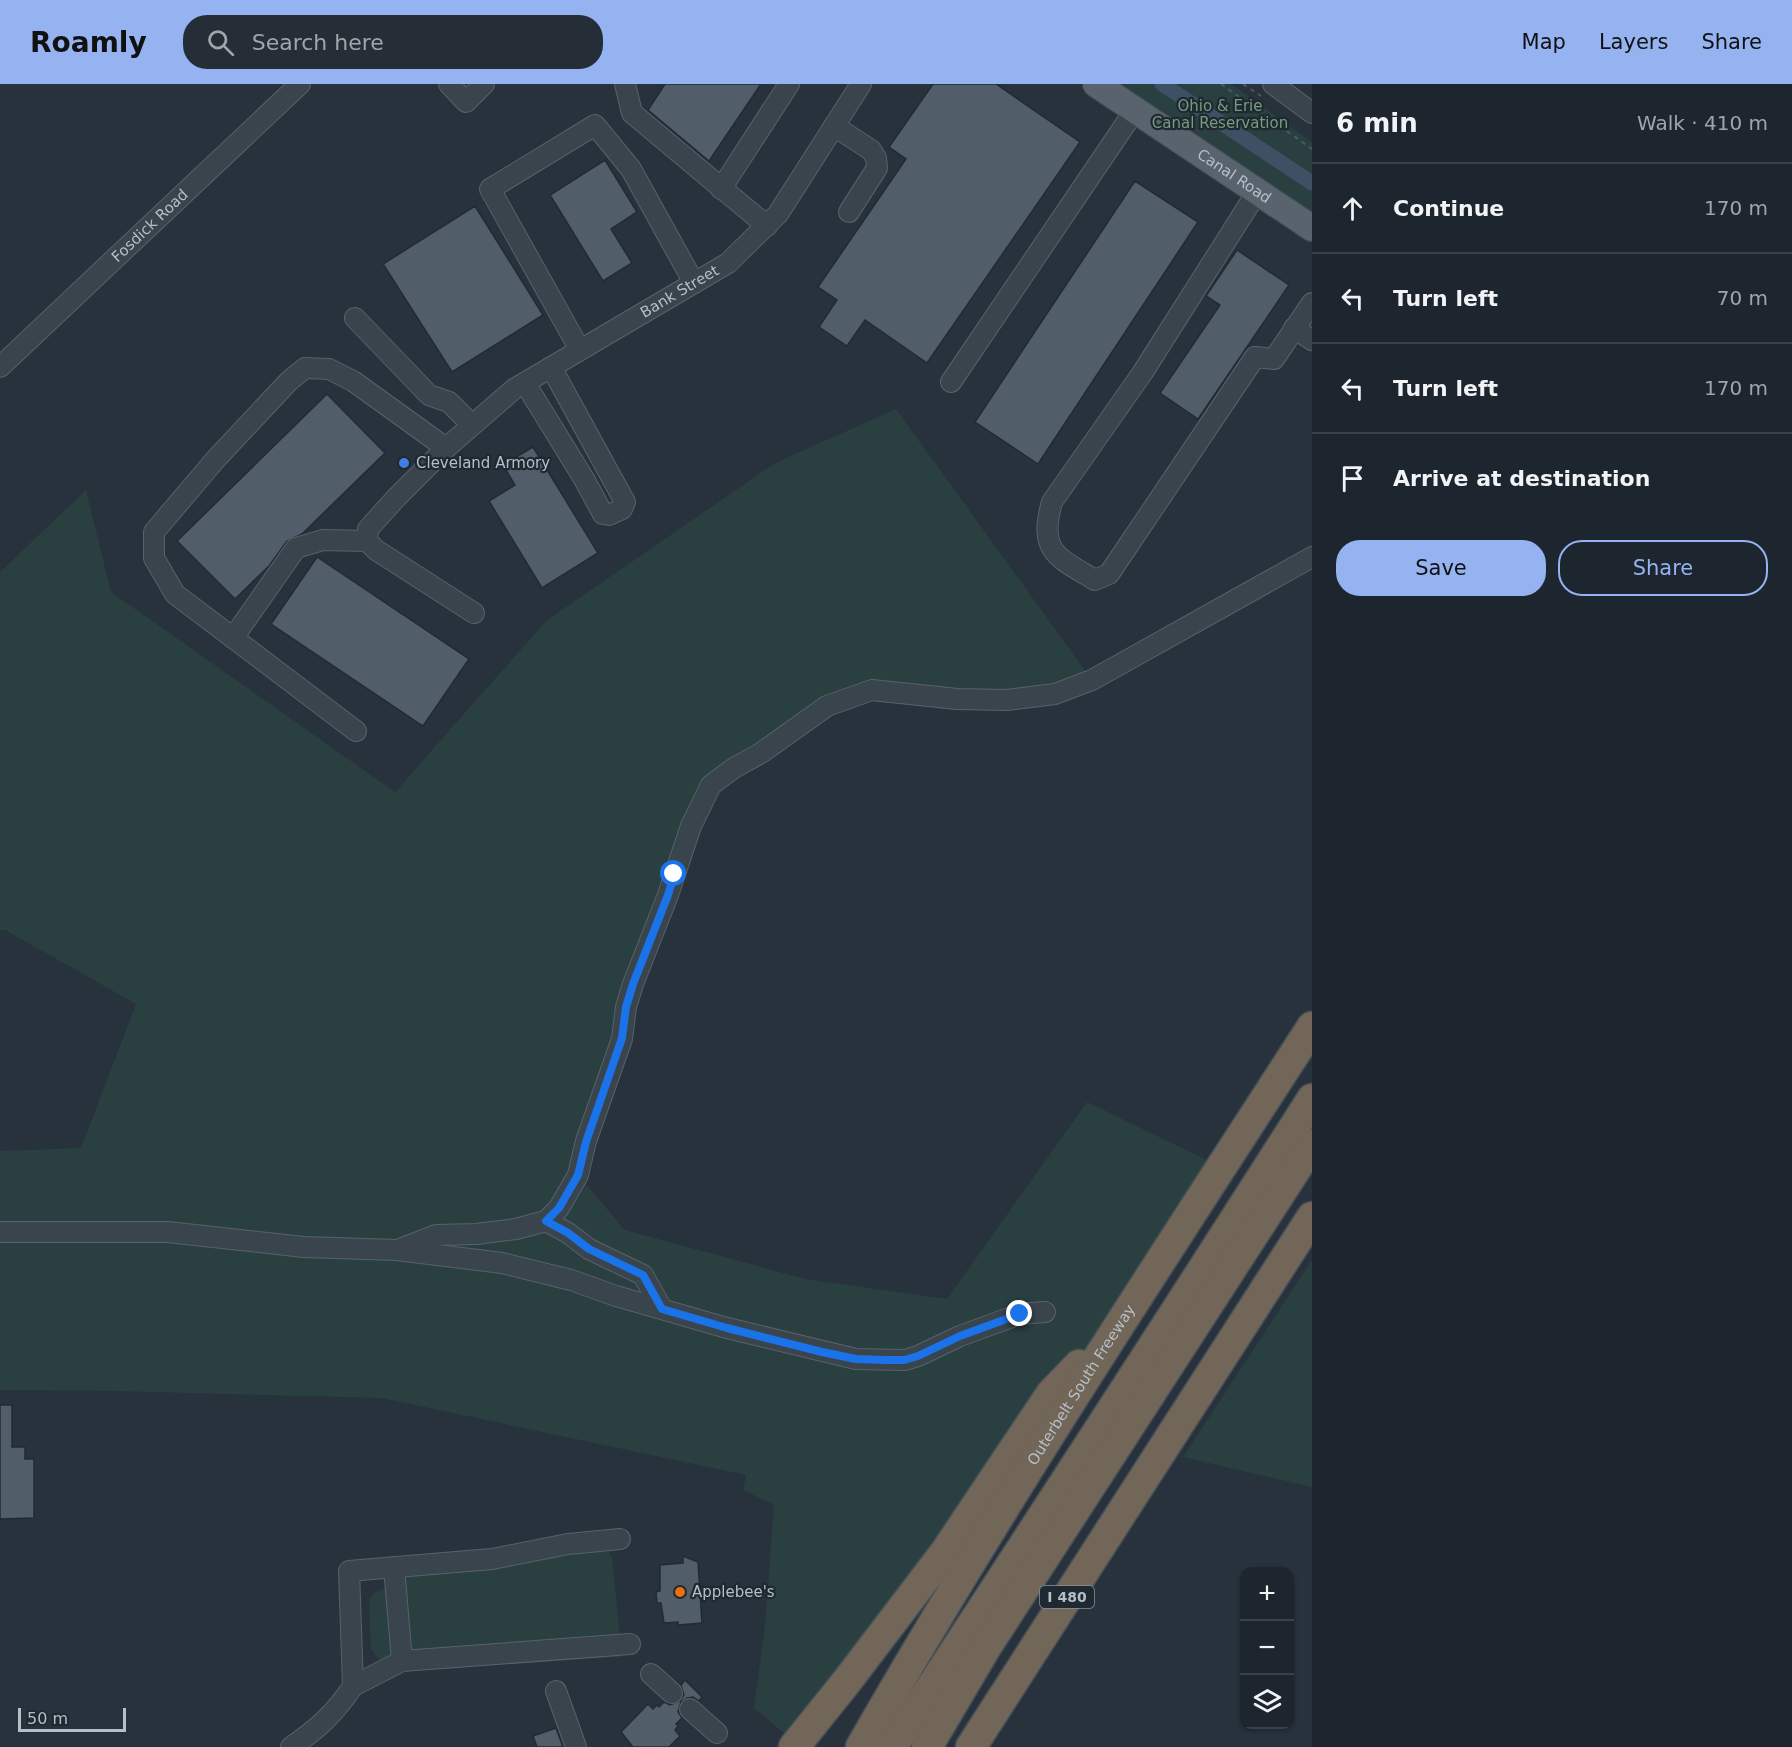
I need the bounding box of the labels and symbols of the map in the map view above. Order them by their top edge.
park label: Ohio & Erie Canal Reservation [1152,97,1288,132]
street label: Canal Road [1194,145,1274,207]
street label: Fosdick Road [108,185,192,266]
street label: Bank Street [637,261,722,322]
place label: Cleveland Armory [416,454,550,472]
marker: Cleveland Armory [397,456,411,470]
route start [660,860,686,886]
route end [1006,1300,1032,1326]
street label: Outerbelt South Freeway [1024,1301,1139,1469]
place label: Applebee's [692,1583,775,1601]
marker: Applebee's [673,1585,687,1599]
road number: I 480 [1040,1586,1094,1608]
scale bar [18,1705,126,1732]

